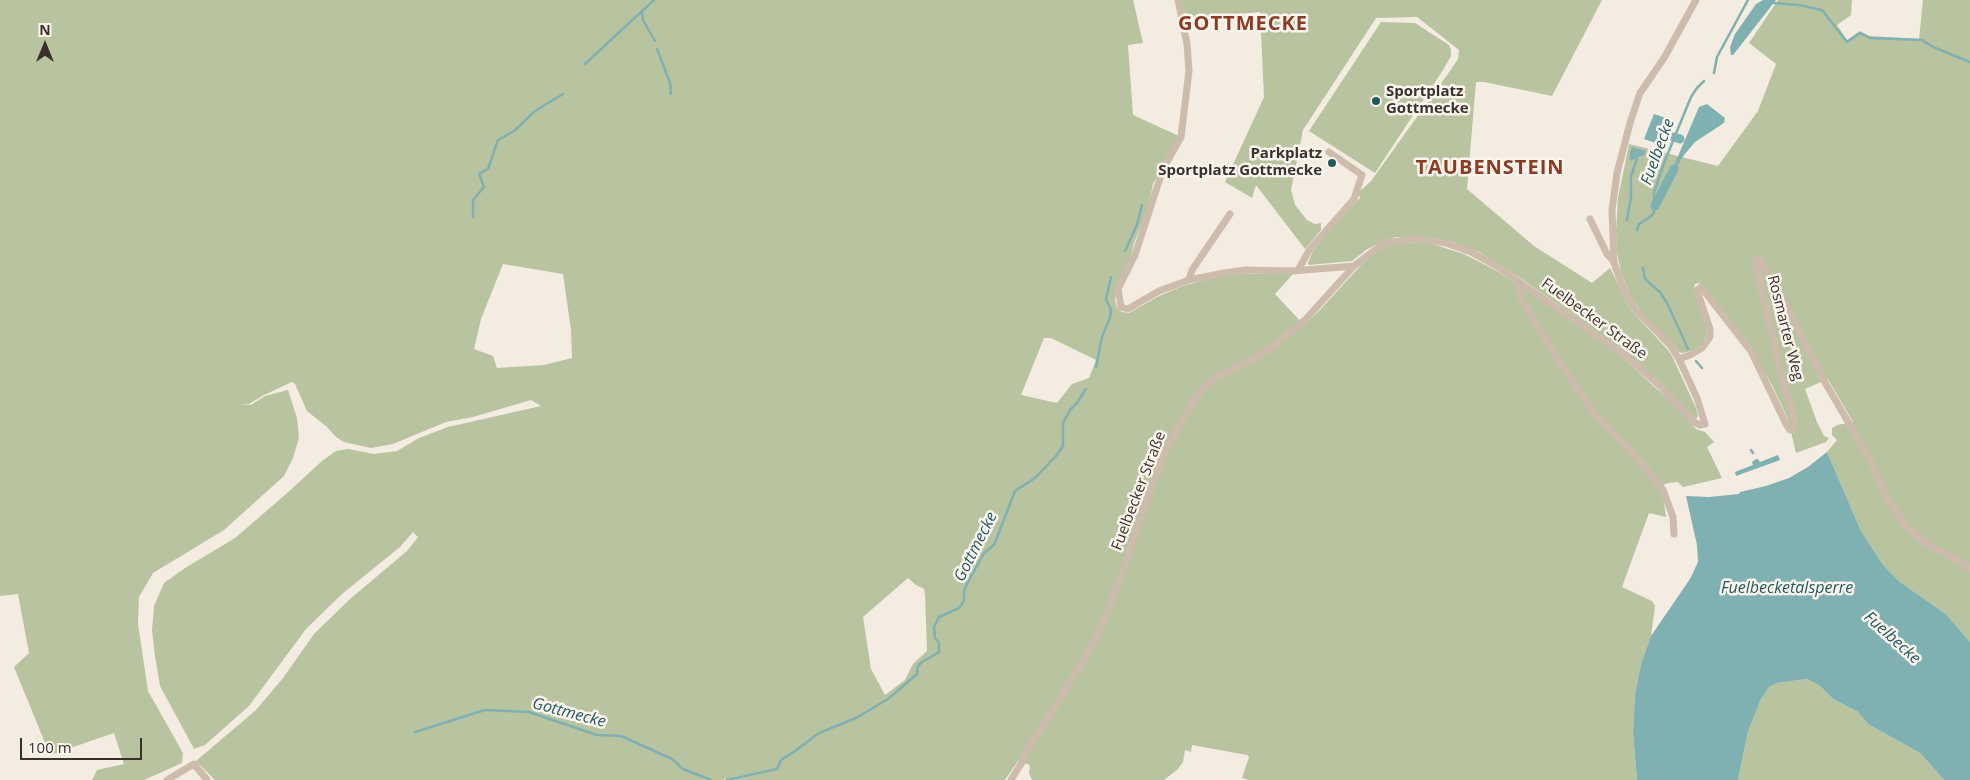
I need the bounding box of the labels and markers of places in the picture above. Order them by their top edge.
place label: Sportplatz Gottmecke [1386,83,1469,118]
marker: Sportplatz Gottmecke [1370,95,1382,107]
place label: Parkplatz Sportplatz Gottmecke [1158,145,1322,180]
marker: Parkplatz Sportplatz Gottmecke [1326,157,1338,169]

